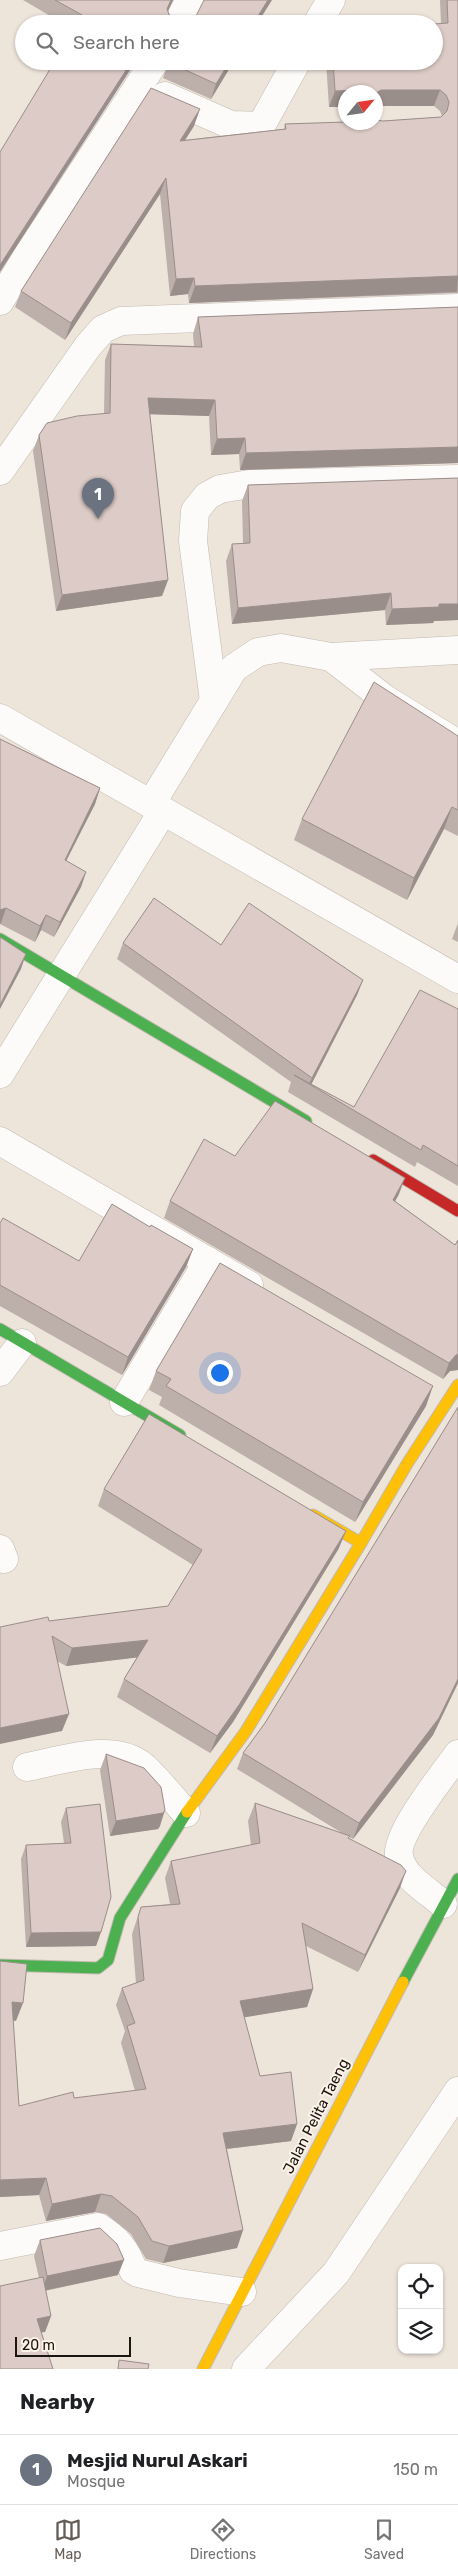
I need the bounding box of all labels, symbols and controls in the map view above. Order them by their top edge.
search box [15,15,443,70]
icon: search [33,29,61,57]
text: Search here [73,31,180,54]
north arrow [338,85,383,130]
pin: 1 [82,478,114,519]
your location [207,1360,233,1386]
street label: Jalan Pelita Taeng [279,2055,353,2177]
map controls [398,2264,443,2354]
button: locate [398,2264,443,2309]
button: layers [398,2309,443,2354]
scale bar [15,2334,131,2357]
text: 20 m [22,2337,55,2354]
text: Nearby [20,2389,95,2414]
text: Mesjid Nurul Askari [67,2449,248,2472]
text: 1 [32,2460,40,2479]
text: 150 m [393,2460,438,2479]
text: Mosque [67,2472,125,2491]
tab: Map [54,2516,82,2563]
tab: Directions [190,2516,256,2563]
tab: Saved [364,2516,404,2563]

